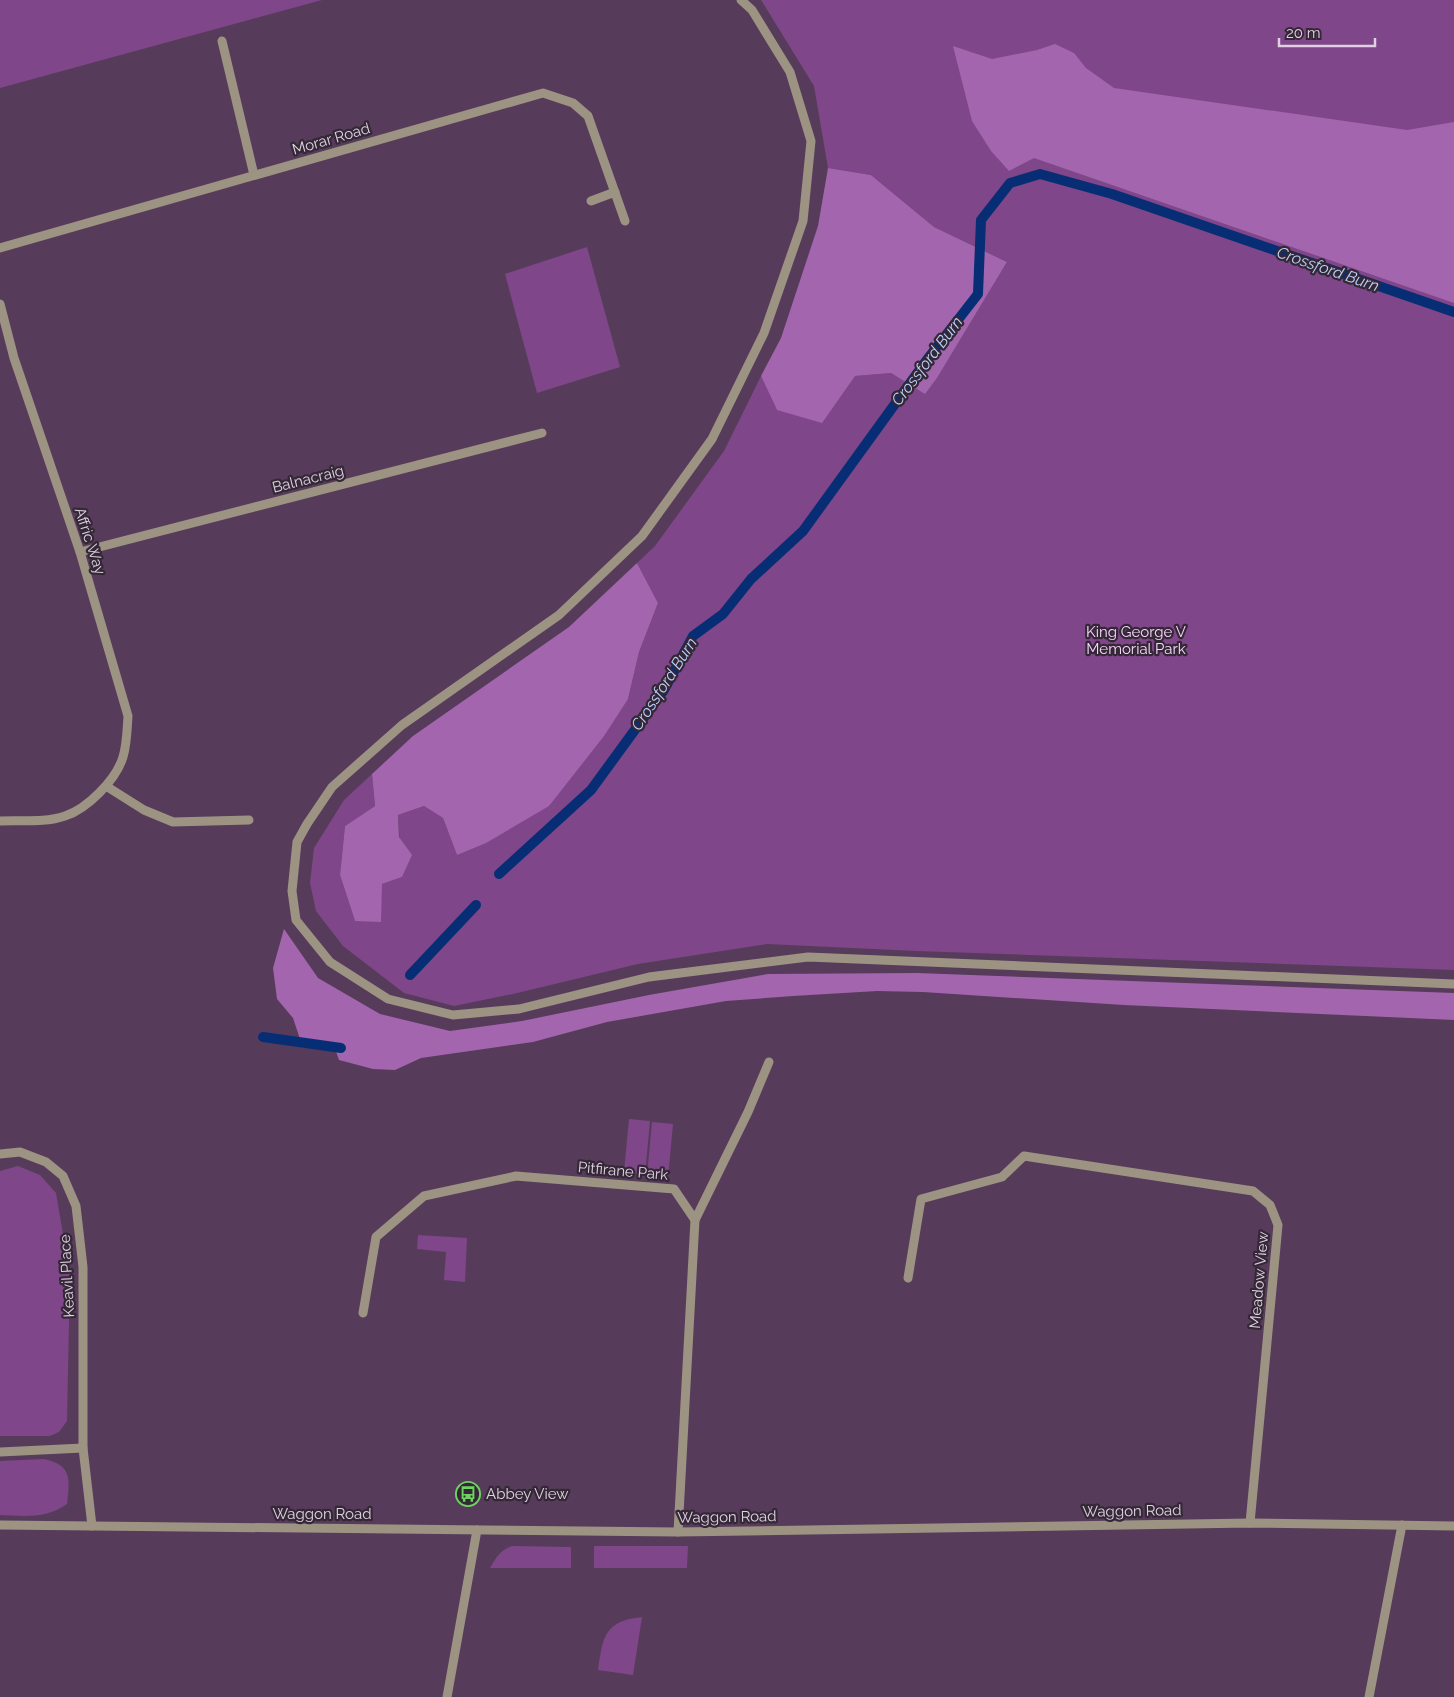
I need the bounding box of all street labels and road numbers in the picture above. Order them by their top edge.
street label: Morar Road [290,119,372,159]
street label: Balnacraig [270,461,346,497]
street label: Affric Way [71,505,109,577]
street label: Pitfirane Park [577,1158,669,1184]
street label: Meadow View [1246,1231,1272,1329]
street label: Keavil Place [56,1234,78,1318]
street label: Waggon Road [1082,1501,1182,1521]
street label: Waggon Road [272,1505,372,1523]
street label: Waggon Road [677,1507,777,1527]

